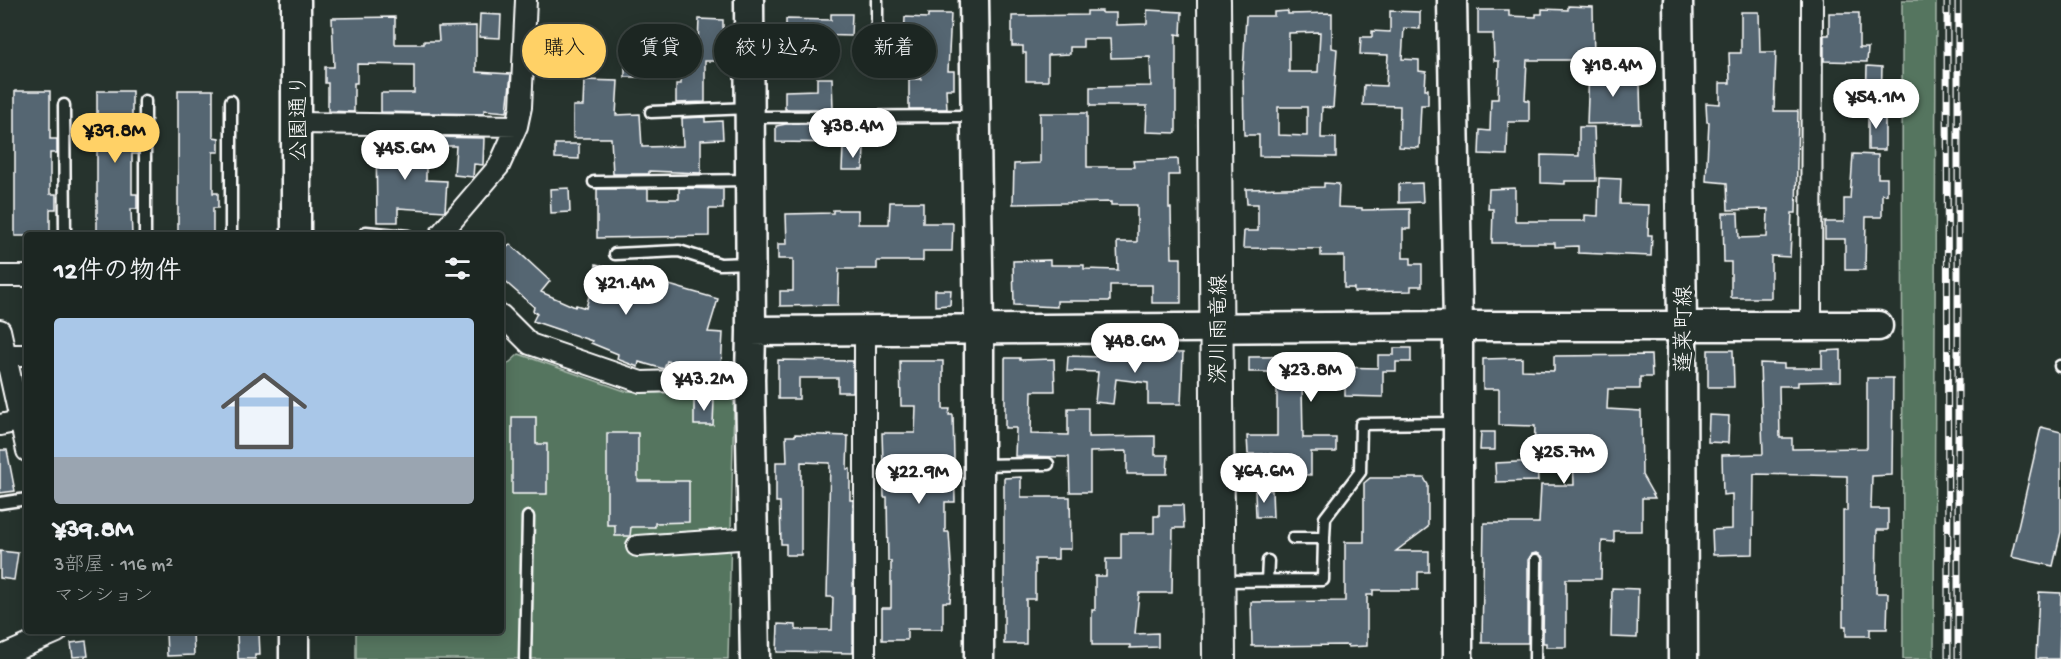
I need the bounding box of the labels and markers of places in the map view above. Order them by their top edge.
pin: ¥18.4M [1564,47,1662,98]
pin: ¥54.1M [1827,79,1925,130]
pin: ¥38.4M [804,108,902,159]
pin: ¥39.8M [66,113,164,164]
pin: ¥45.6M [356,130,454,181]
pin: ¥21.4M [577,265,675,316]
pin: ¥48.6M [1086,323,1184,374]
pin: ¥23.8M [1262,352,1360,403]
pin: ¥43.2M [655,361,753,412]
pin: ¥25.7M [1515,434,1613,485]
pin: ¥64.6M [1215,453,1313,504]
pin: ¥22.9M [870,454,968,505]

